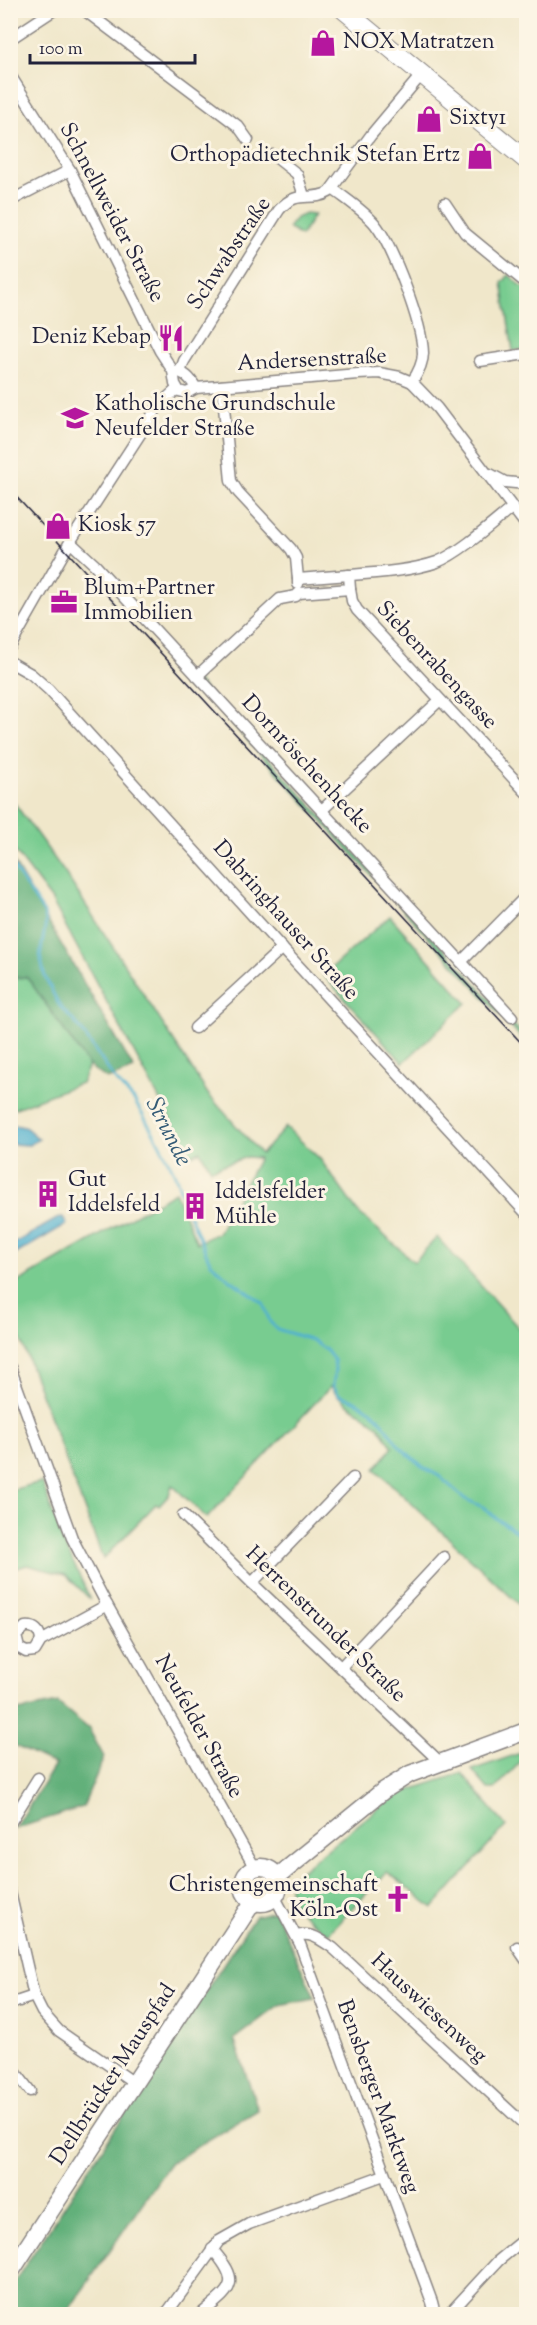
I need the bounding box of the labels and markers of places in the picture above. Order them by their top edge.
place label: NOX Matratzen [343,27,495,59]
shop icon: NOX Matratzen [308,28,338,58]
place label: Sixty1 [449,103,507,135]
shop icon: Sixty1 [414,104,444,134]
place label: Orthopädietechnik Stefan Ertz [170,140,460,172]
shop icon: Orthopädietechnik Stefan Ertz [465,141,495,171]
place label: Deniz Kebap [32,322,151,354]
restaurant icon: Deniz Kebap [156,323,186,353]
place label: Katholische Grundschule Neufelder Straße [95,389,336,446]
school or university icon: Katholische Grundschule Neufelder Straße [60,403,90,433]
place label: Kiosk 57 [78,510,156,542]
shop icon: Kiosk 57 [43,511,73,541]
place label: Blum+Partner Immobilien [84,573,215,630]
office icon: Blum+Partner Immobilien [49,587,79,617]
place label: Gut Iddelsfeld [68,1165,160,1222]
place label: Iddelsfelder Mühle [215,1177,325,1234]
building icon: Gut Iddelsfeld [33,1179,63,1209]
building icon: Iddelsfelder Mühle [180,1191,210,1221]
place label: Christengemeinschaft Köln-Ost [169,1870,378,1927]
church icon: Christengemeinschaft Köln-Ost [383,1884,413,1914]

